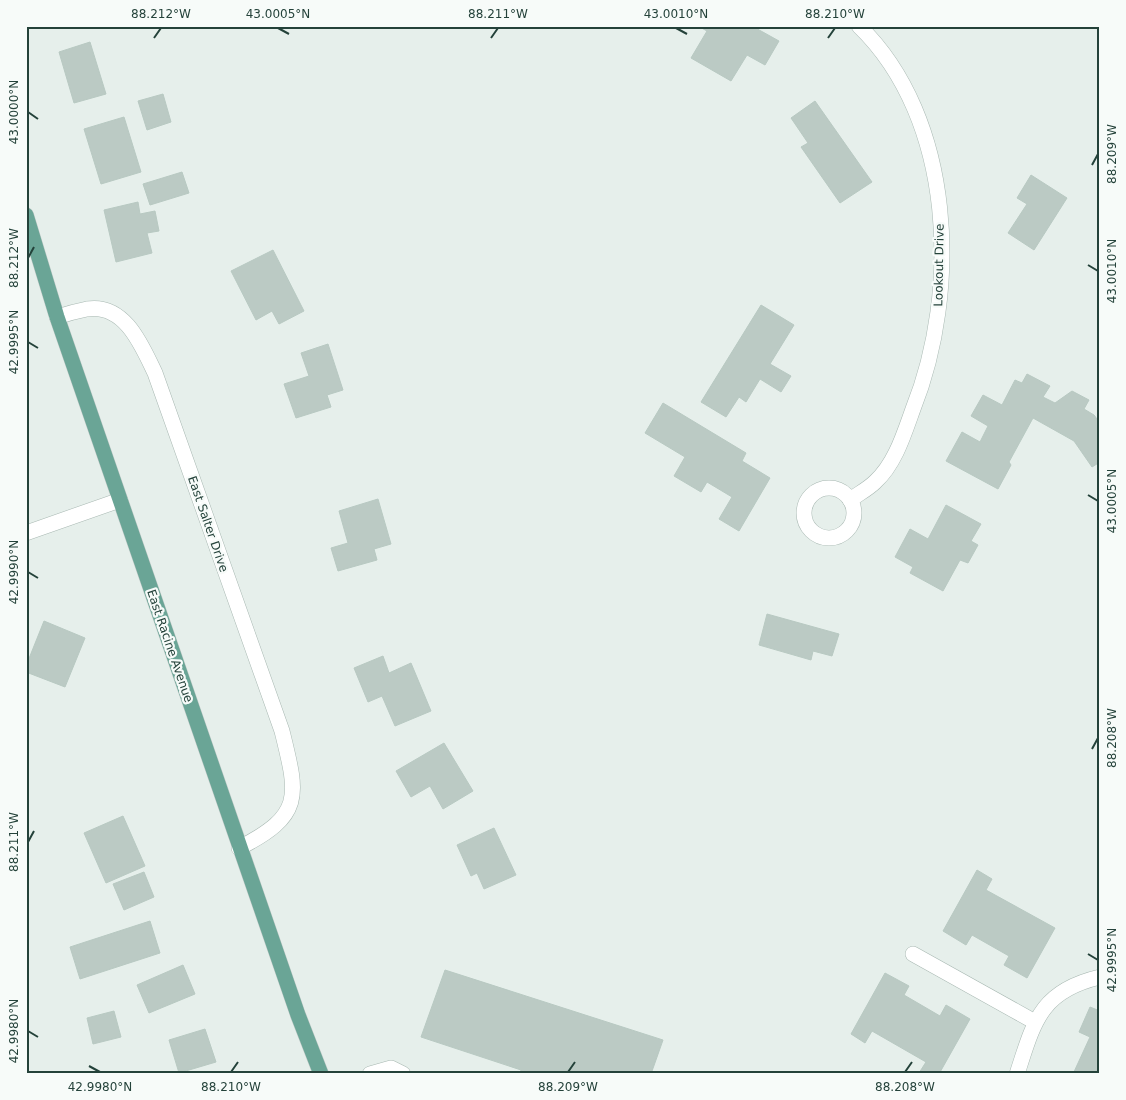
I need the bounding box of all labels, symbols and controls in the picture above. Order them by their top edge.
text: 88.212°W [131,7,191,21]
text: 43.0005°N [246,7,310,21]
text: 88.211°W [468,7,528,21]
text: 43.0010°N [644,7,708,21]
text: 88.210°W [805,7,865,21]
text: 43.0000°N [7,80,21,144]
text: 88.209°W [1105,124,1119,184]
street label: Lookout Drive [931,223,947,307]
text: 88.212°W [7,228,21,288]
text: 43.0010°N [1105,239,1119,303]
text: 42.9995°N [7,310,21,374]
text: 43.0005°N [1105,469,1119,533]
street label: East Salter Drive [185,474,231,574]
text: 42.9990°N [7,540,21,604]
street label: East Racine Avenue [144,588,196,704]
text: 88.208°W [1105,708,1119,768]
text: 88.211°W [7,812,21,872]
text: 42.9995°N [1105,928,1119,992]
text: 42.9980°N [7,999,21,1063]
text: 42.9980°N [68,1080,132,1094]
text: 88.210°W [201,1080,261,1094]
text: 88.209°W [538,1080,598,1094]
text: 88.208°W [875,1080,935,1094]

